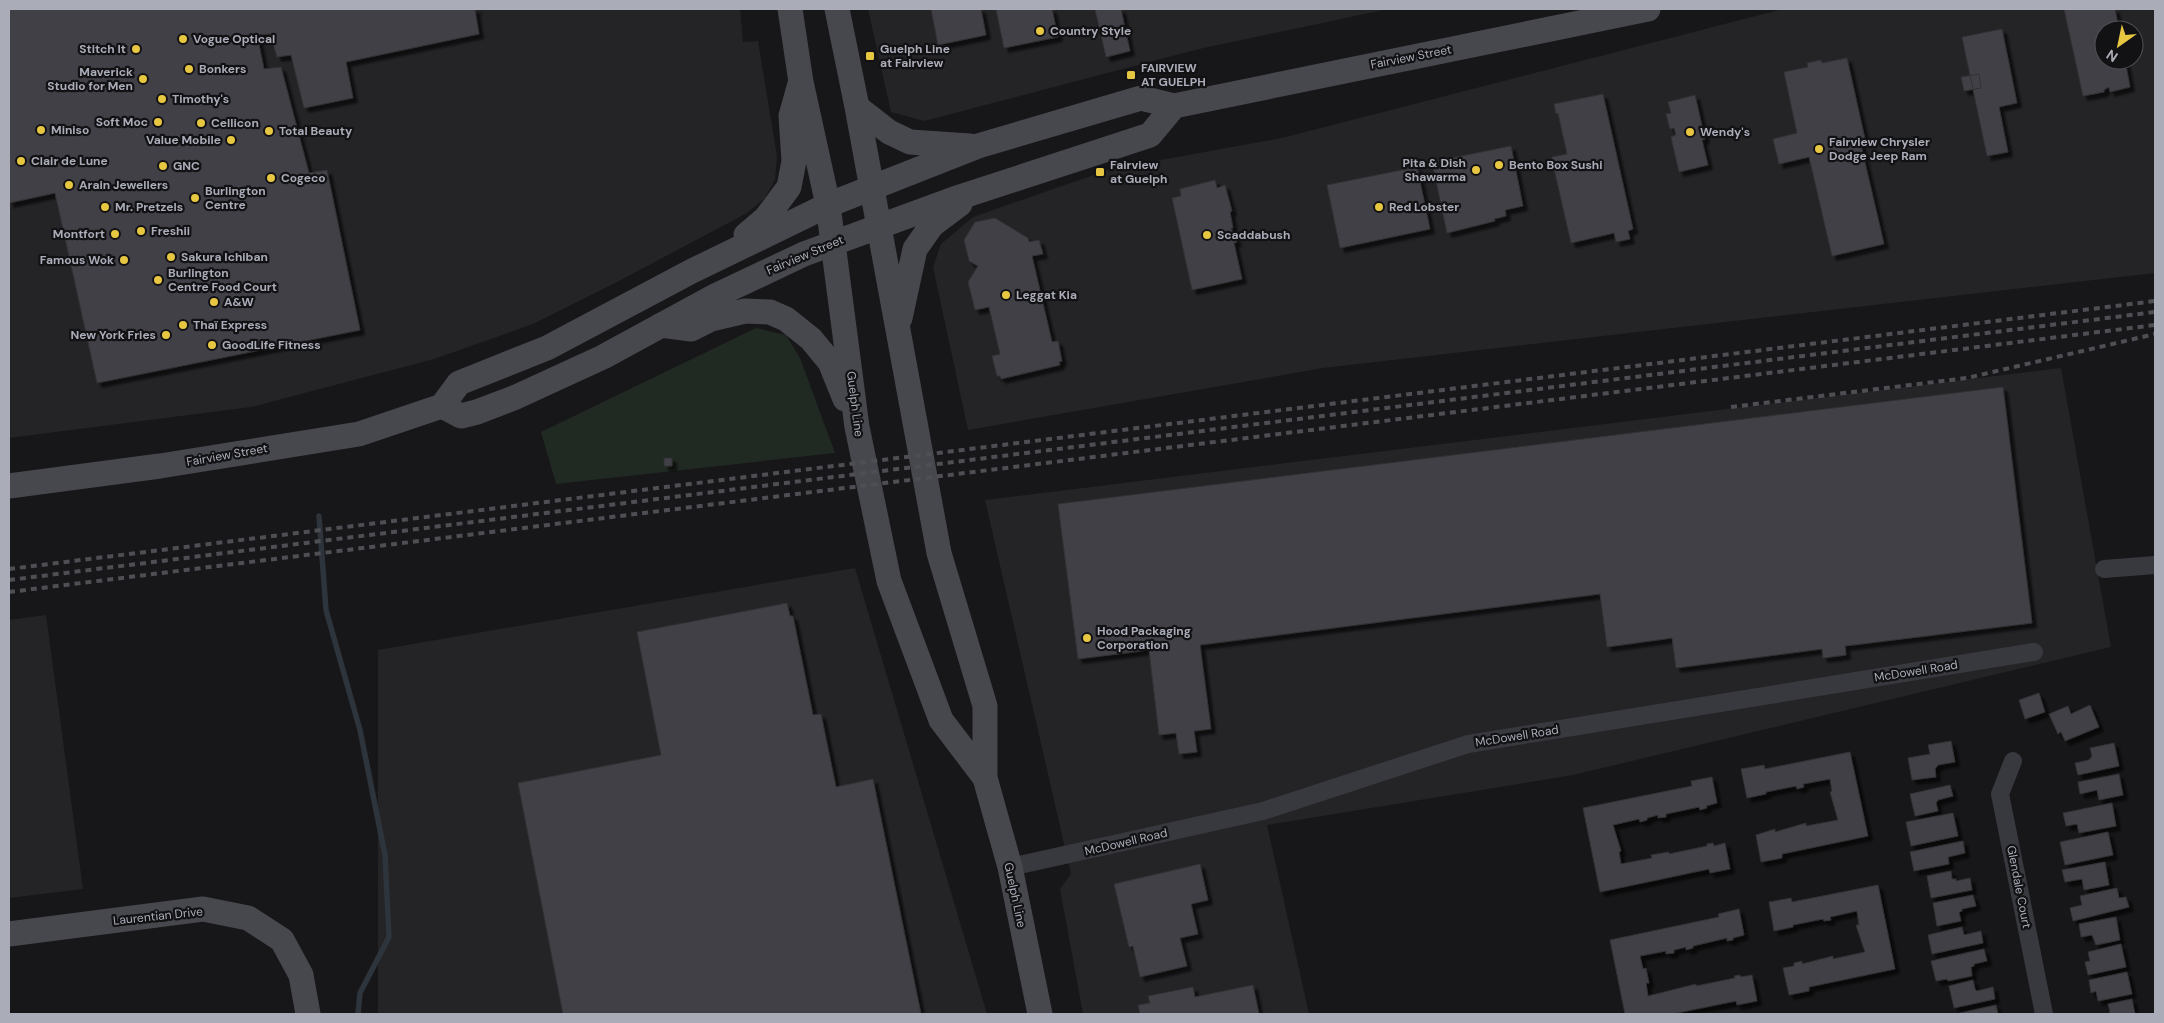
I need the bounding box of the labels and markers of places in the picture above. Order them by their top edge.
place label: Country Style [1050,23,1131,39]
marker: Country Style [1034,25,1046,37]
place label: Vogue Optical [193,31,275,47]
marker: Vogue Optical [177,33,189,45]
place label: Stitch It [79,41,126,57]
place label: Guelph Line at Fairview [880,41,950,71]
marker: Stitch It [130,43,142,55]
marker: Guelph Line at Fairview [864,50,876,62]
place label: FAIRVIEW AT GUELPH [1141,60,1206,90]
place label: Bonkers [199,61,246,77]
marker: Bonkers [183,63,195,75]
place label: Maverick Studio for Men [47,64,133,94]
marker: FAIRVIEW AT GUELPH [1125,69,1137,81]
marker: Maverick Studio for Men [137,73,149,85]
place label: Timothy's [172,91,229,107]
marker: Timothy's [156,93,168,105]
place label: Soft Moc [96,114,148,130]
place label: Cellicon [211,115,259,131]
marker: Soft Moc [152,116,164,128]
marker: Cellicon [195,117,207,129]
place label: Miniso [51,122,89,138]
place label: Total Beauty [279,123,353,139]
marker: Miniso [35,124,47,136]
place label: Wendy's [1700,124,1750,140]
marker: Total Beauty [263,125,275,137]
marker: Wendy's [1684,126,1696,138]
place label: Value Mobile [146,132,221,148]
marker: Value Mobile [225,134,237,146]
place label: Fairview Chrysler Dodge Jeep Ram [1829,134,1930,164]
marker: Fairview Chrysler Dodge Jeep Ram [1813,143,1825,155]
place label: Clair de Lune [31,153,108,169]
marker: Clair de Lune [15,155,27,167]
place label: Pita & Dish Shawarma [1403,155,1466,185]
place label: Fairview at Guelph [1110,157,1167,187]
place label: Bento Box Sushi [1509,157,1603,173]
place label: GNC [173,158,200,174]
marker: Bento Box Sushi [1493,159,1505,171]
marker: GNC [157,160,169,172]
marker: Pita & Dish Shawarma [1470,164,1482,176]
marker: Fairview at Guelph [1094,166,1106,178]
place label: Cogeco [281,170,326,186]
marker: Cogeco [265,172,277,184]
place label: Arain Jewellers [79,177,168,193]
marker: Arain Jewellers [63,179,75,191]
place label: Burlington Centre [205,183,266,213]
marker: Burlington Centre [189,192,201,204]
place label: Mr. Pretzels [115,199,183,215]
place label: Red Lobster [1389,199,1459,215]
marker: Mr. Pretzels [99,201,111,213]
marker: Red Lobster [1373,201,1385,213]
place label: Freshii [151,223,190,239]
marker: Freshii [135,225,147,237]
place label: Montfort [53,226,105,242]
place label: Scaddabush [1217,227,1290,243]
marker: Montfort [109,228,121,240]
marker: Scaddabush [1201,229,1213,241]
place label: Sakura Ichiban [181,249,268,265]
marker: Sakura Ichiban [165,251,177,263]
place label: Famous Wok [40,252,114,268]
marker: Famous Wok [118,254,130,266]
place label: Burlington Centre Food Court [168,265,277,295]
marker: Burlington Centre Food Court [152,274,164,286]
place label: Leggat Kia [1016,287,1077,303]
marker: Leggat Kia [1000,289,1012,301]
place label: A&W [224,294,254,310]
marker: A&W [208,296,220,308]
place label: Thaï Express [193,317,267,333]
marker: Thaï Express [177,319,189,331]
place label: New York Fries [71,327,156,343]
marker: New York Fries [160,329,172,341]
place label: GoodLife Fitness [222,337,321,353]
marker: GoodLife Fitness [206,339,218,351]
place label: Hood Packaging Corporation [1097,623,1191,653]
marker: Hood Packaging Corporation [1081,632,1093,644]

